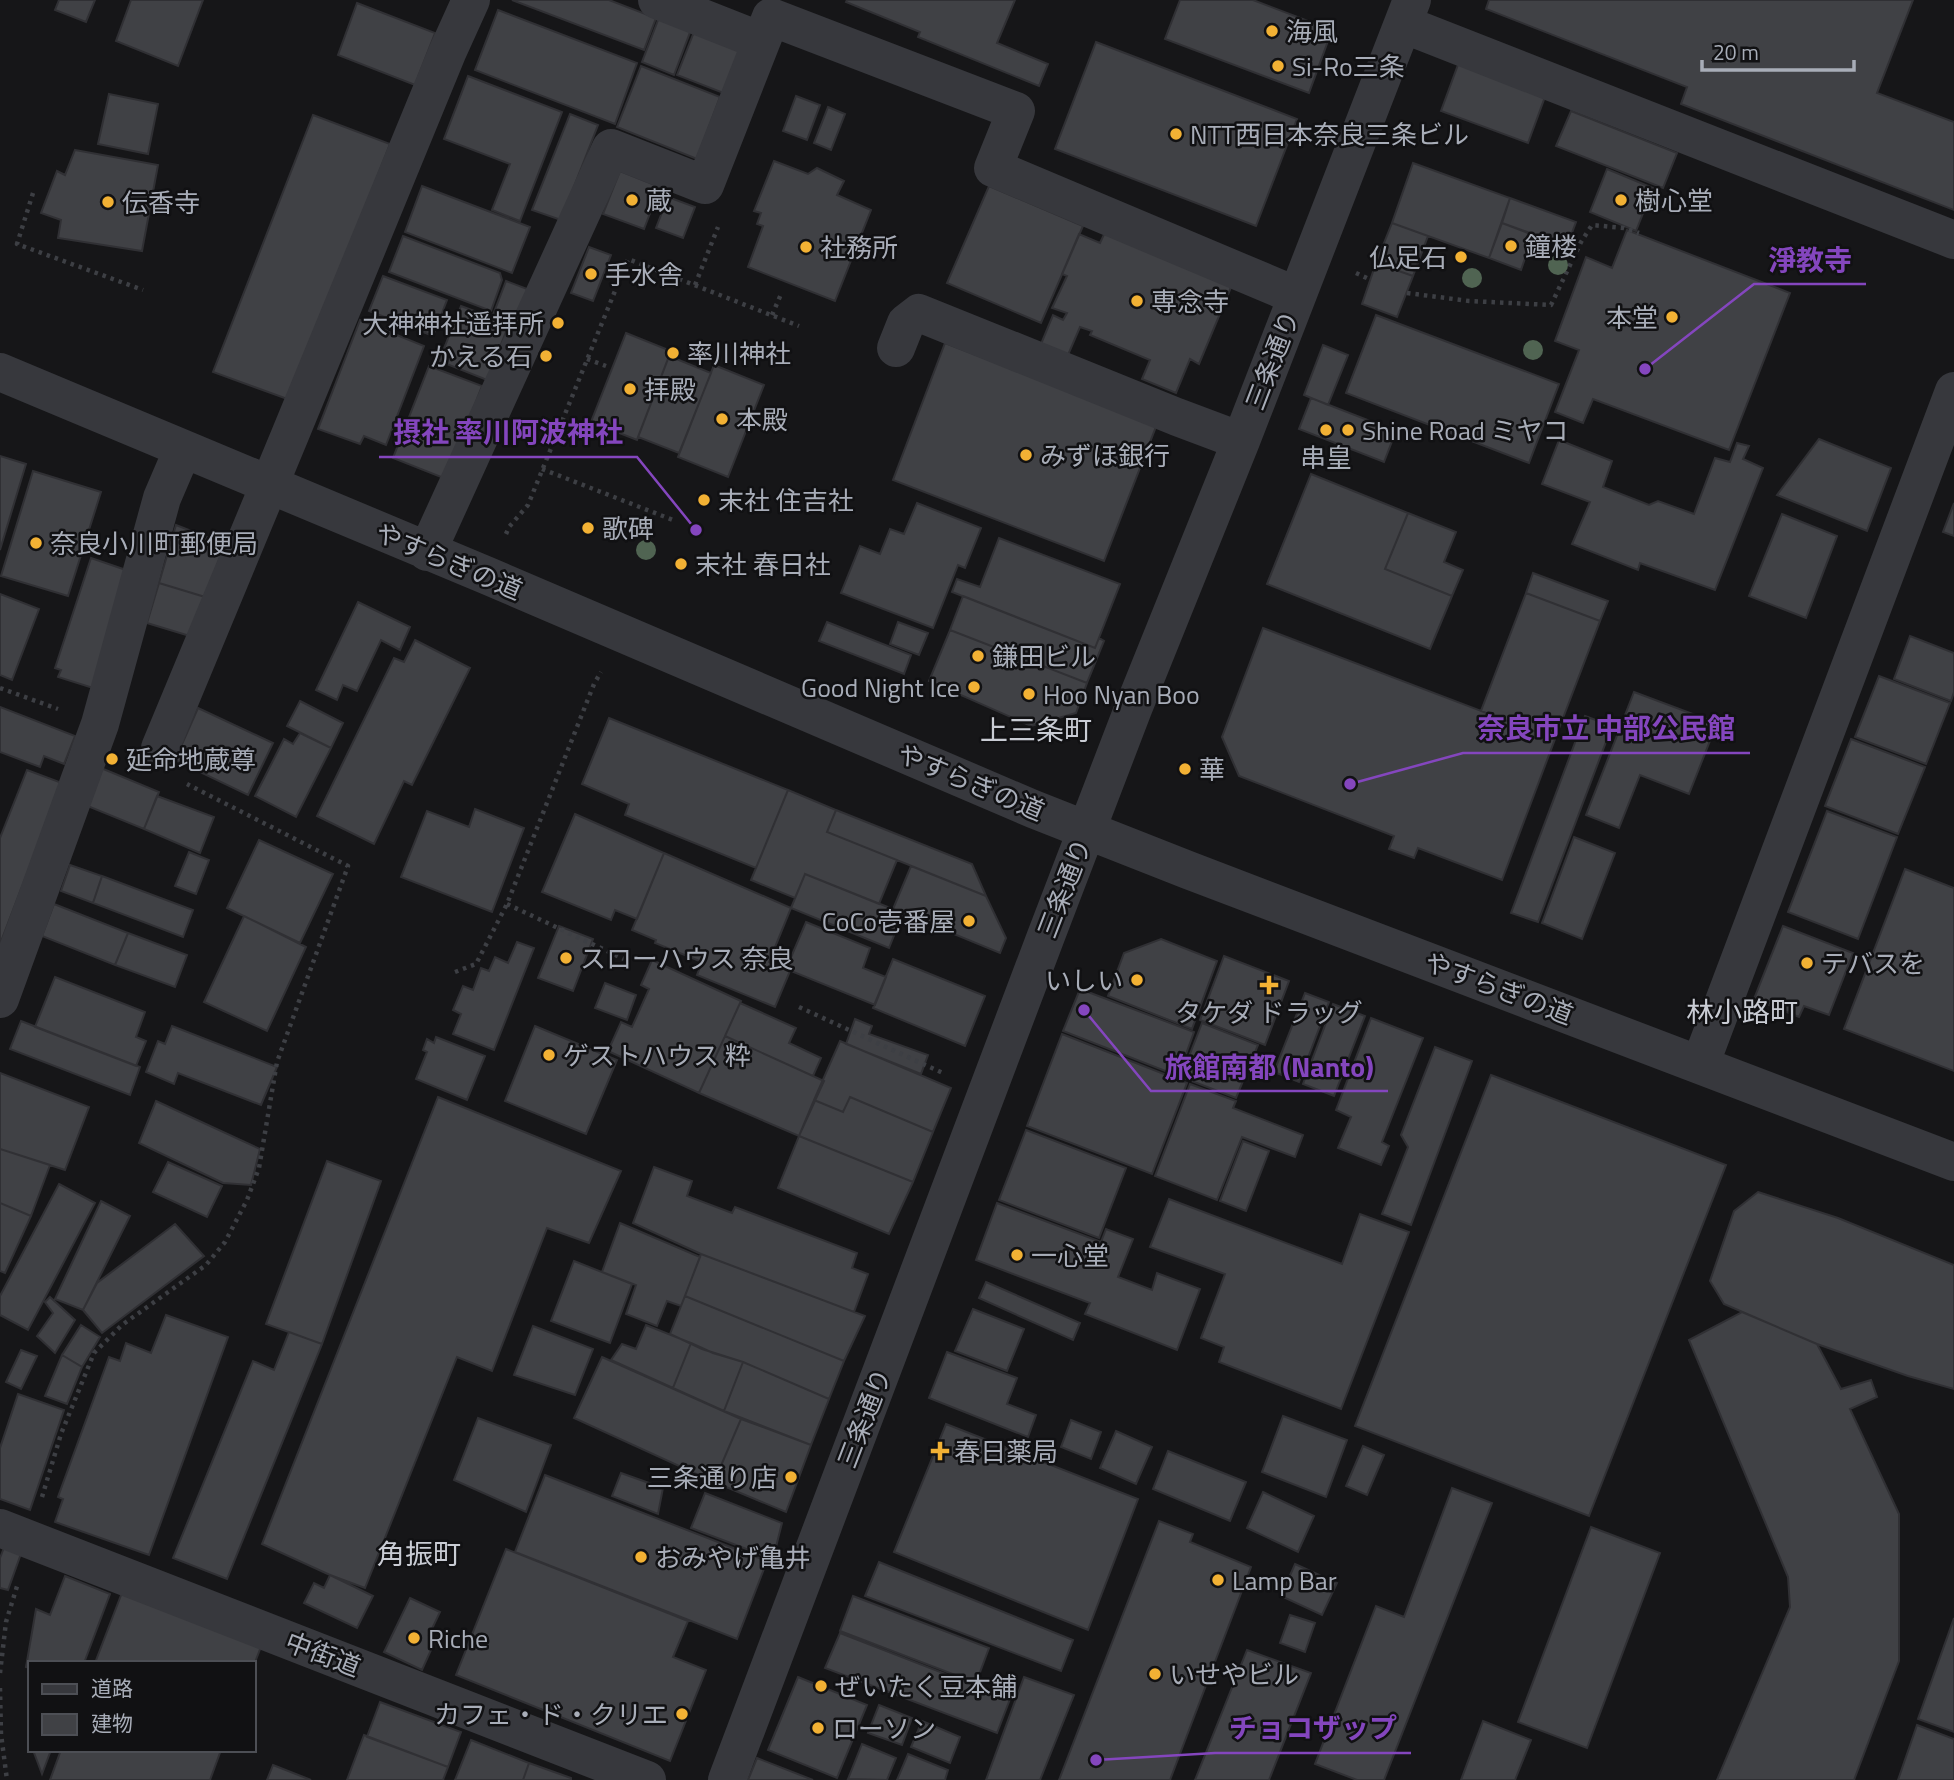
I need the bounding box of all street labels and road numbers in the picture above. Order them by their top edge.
street label: 三条通り [1235,304,1309,416]
street label: やすらぎの道 [370,513,528,609]
street label: やすらぎの道 [892,734,1050,830]
street label: 三条通り [1027,832,1101,944]
street label: やすらぎの道 [1419,942,1579,1034]
street label: 三条通り [827,1362,901,1474]
street label: 中街道 [280,1622,366,1686]

